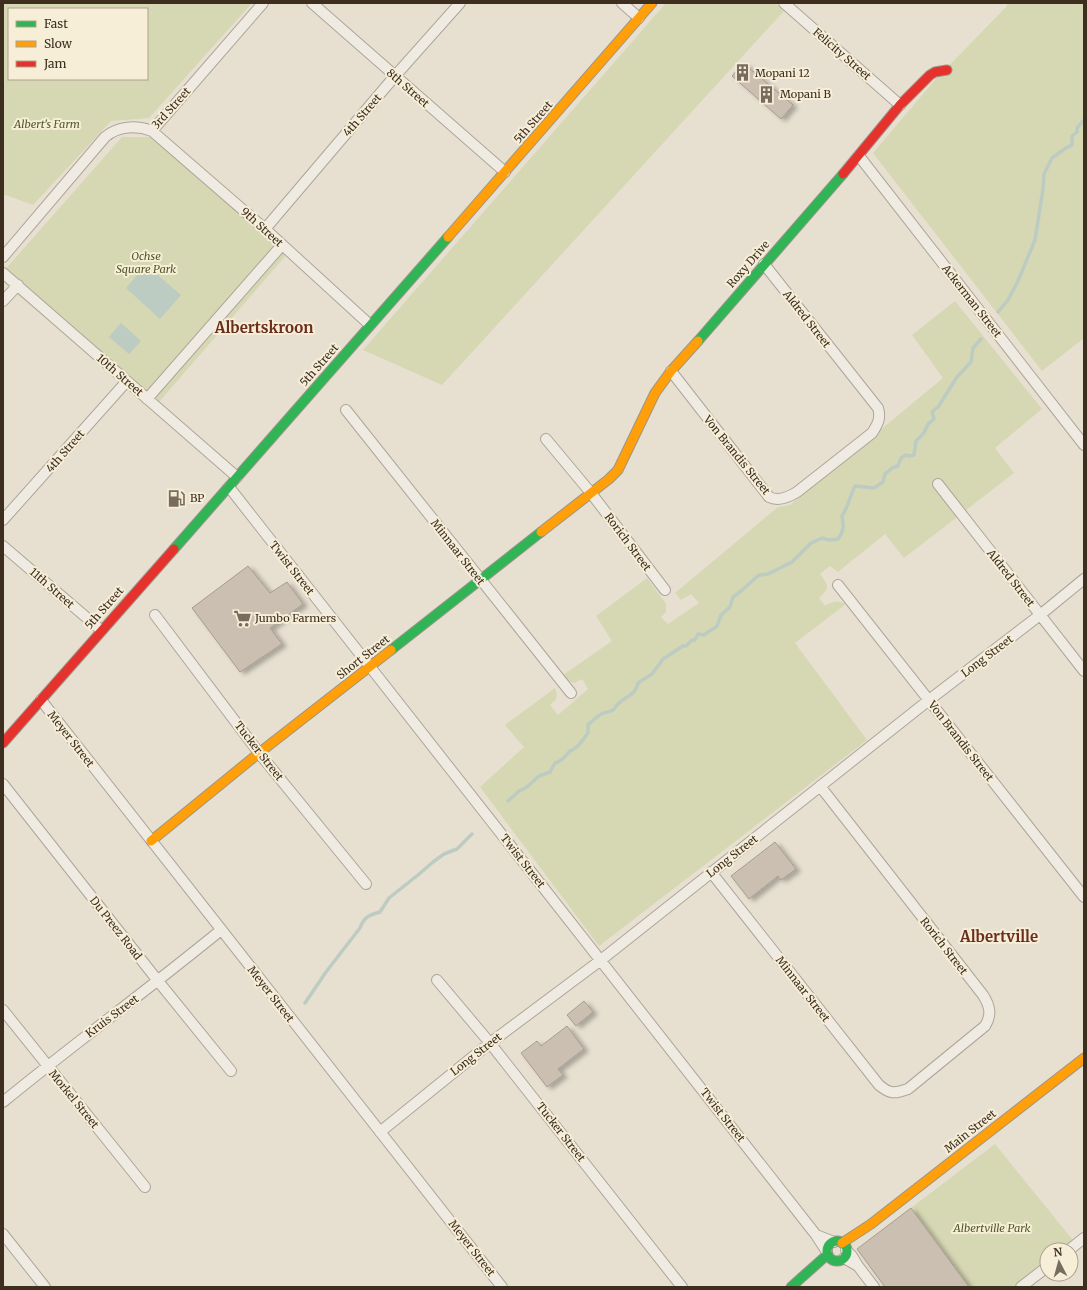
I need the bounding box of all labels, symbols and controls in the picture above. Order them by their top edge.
legend [8,8,148,80]
text: Fast [44,16,68,31]
street label: Felicity Street [810,25,875,84]
text: Slow [44,36,73,51]
text: Jam [43,56,67,71]
building icon: Mopani 12 [732,63,752,83]
street label: 8th Street [384,66,433,111]
place label: Mopani 12 [755,66,810,80]
street label: 3rd Street [149,84,194,132]
building icon: Mopani B [757,84,777,104]
place label: Mopani B [780,87,831,101]
street label: 4th Street [340,90,385,139]
street label: 5th Street [511,97,556,146]
park label: Albert's Farm [13,117,80,131]
street label: 9th Street [238,204,287,250]
street label: Roxy Drive [724,237,772,290]
park label: Ochse Square Park [116,249,176,276]
street label: Ackerman Street [939,261,1005,341]
street label: Aldred Street [780,287,834,351]
district label: Albertskroon [214,318,313,337]
street label: 5th Street [297,340,342,389]
street label: 10th Street [94,351,147,400]
street label: Von Brandis Street [700,412,774,498]
street label: 4th Street [43,426,88,475]
fuel station icon: BP [167,488,187,508]
place label: BP [190,491,204,505]
street label: Rorich Street [602,510,655,574]
street label: Minnaar Street [428,516,489,588]
street label: Twist Street [267,538,318,598]
street label: Aldred Street [984,546,1038,610]
street label: 11th Street [27,565,78,612]
street label: 5th Street [82,583,127,632]
supermarket icon: Jumbo Farmers [232,608,252,628]
place label: Jumbo Farmers [254,611,336,625]
street label: Short Street [334,632,393,682]
street label: Long Street [958,632,1016,680]
street label: Von Brandis Street [925,697,997,784]
street label: Meyer Street [45,708,98,771]
street label: Tucker Street [232,719,287,784]
street label: Twist Street [498,831,549,891]
street label: Long Street [704,831,761,880]
street label: Du Preez Road [87,893,145,963]
street label: Rorich Street [917,914,971,978]
district label: Albertville [959,927,1038,946]
street label: Minnaar Street [773,953,834,1025]
street label: Meyer Street [245,963,298,1026]
street label: Kruis Street [83,991,142,1040]
street label: Long Street [448,1029,505,1078]
street label: Morkel Street [46,1067,102,1132]
street label: Twist Street [698,1085,749,1145]
street label: Tucker Street [534,1100,589,1165]
street label: Main Street [941,1106,999,1156]
street label: Meyer Street [446,1217,499,1280]
park label: Albertville Park [953,1221,1030,1235]
north arrow [1039,1242,1079,1282]
text: N [1053,1245,1063,1259]

